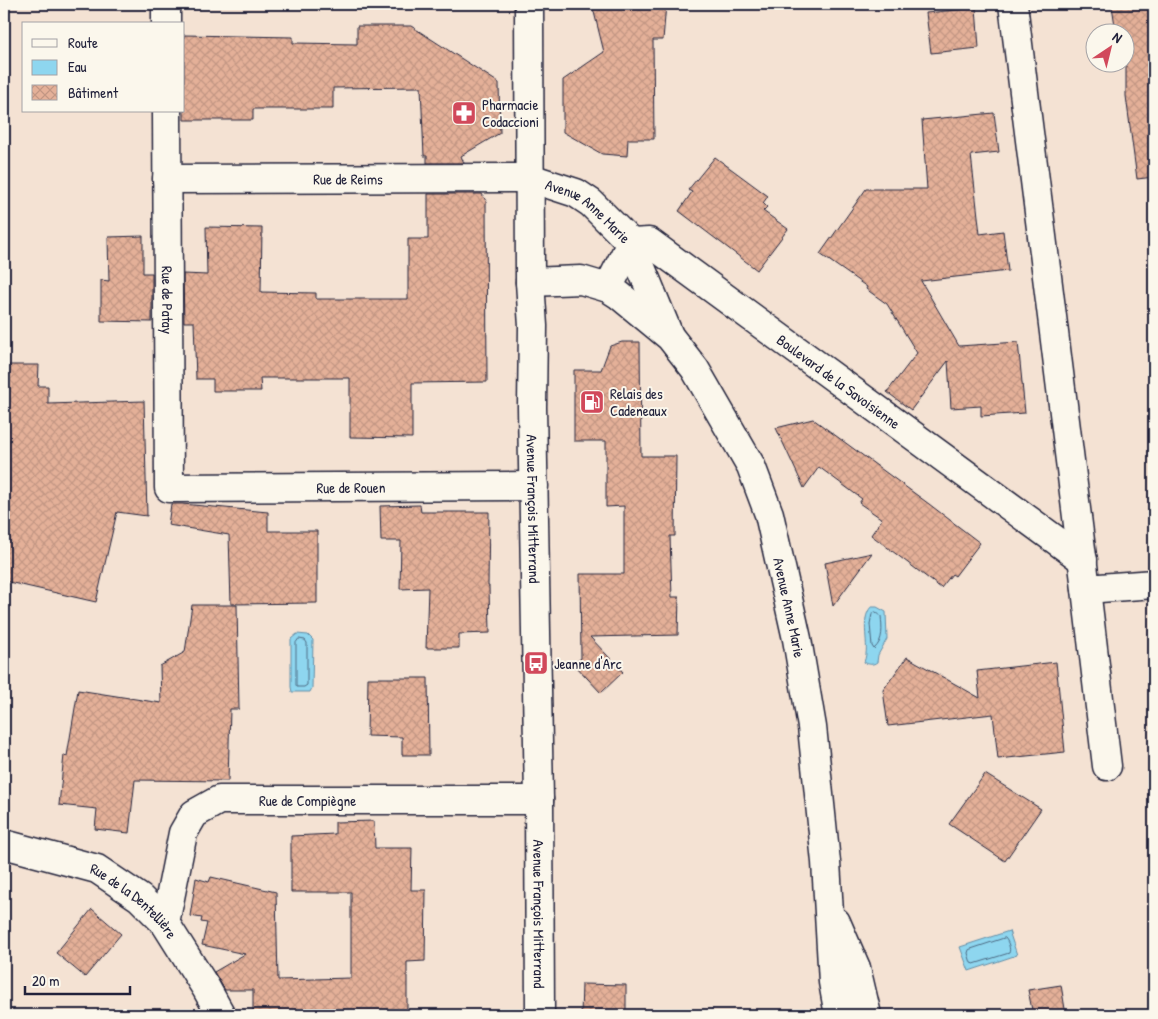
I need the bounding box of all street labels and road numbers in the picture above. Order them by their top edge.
street label: Rue de Reims [313,168,383,189]
street label: Avenue Anne Marie [543,173,636,248]
street label: Rue de Patay [157,266,179,334]
street label: Boulevard de la Savoisienne [773,329,905,433]
street label: Avenue François Mitterrand [522,434,546,584]
street label: Rue de Rouen [316,476,386,498]
street label: Avenue Anne Marie [769,556,810,659]
street label: Rue de Compiègne [259,790,356,811]
street label: Avenue François Mitterrand [529,839,550,988]
street label: Rue de la Dentellière [88,857,183,942]

